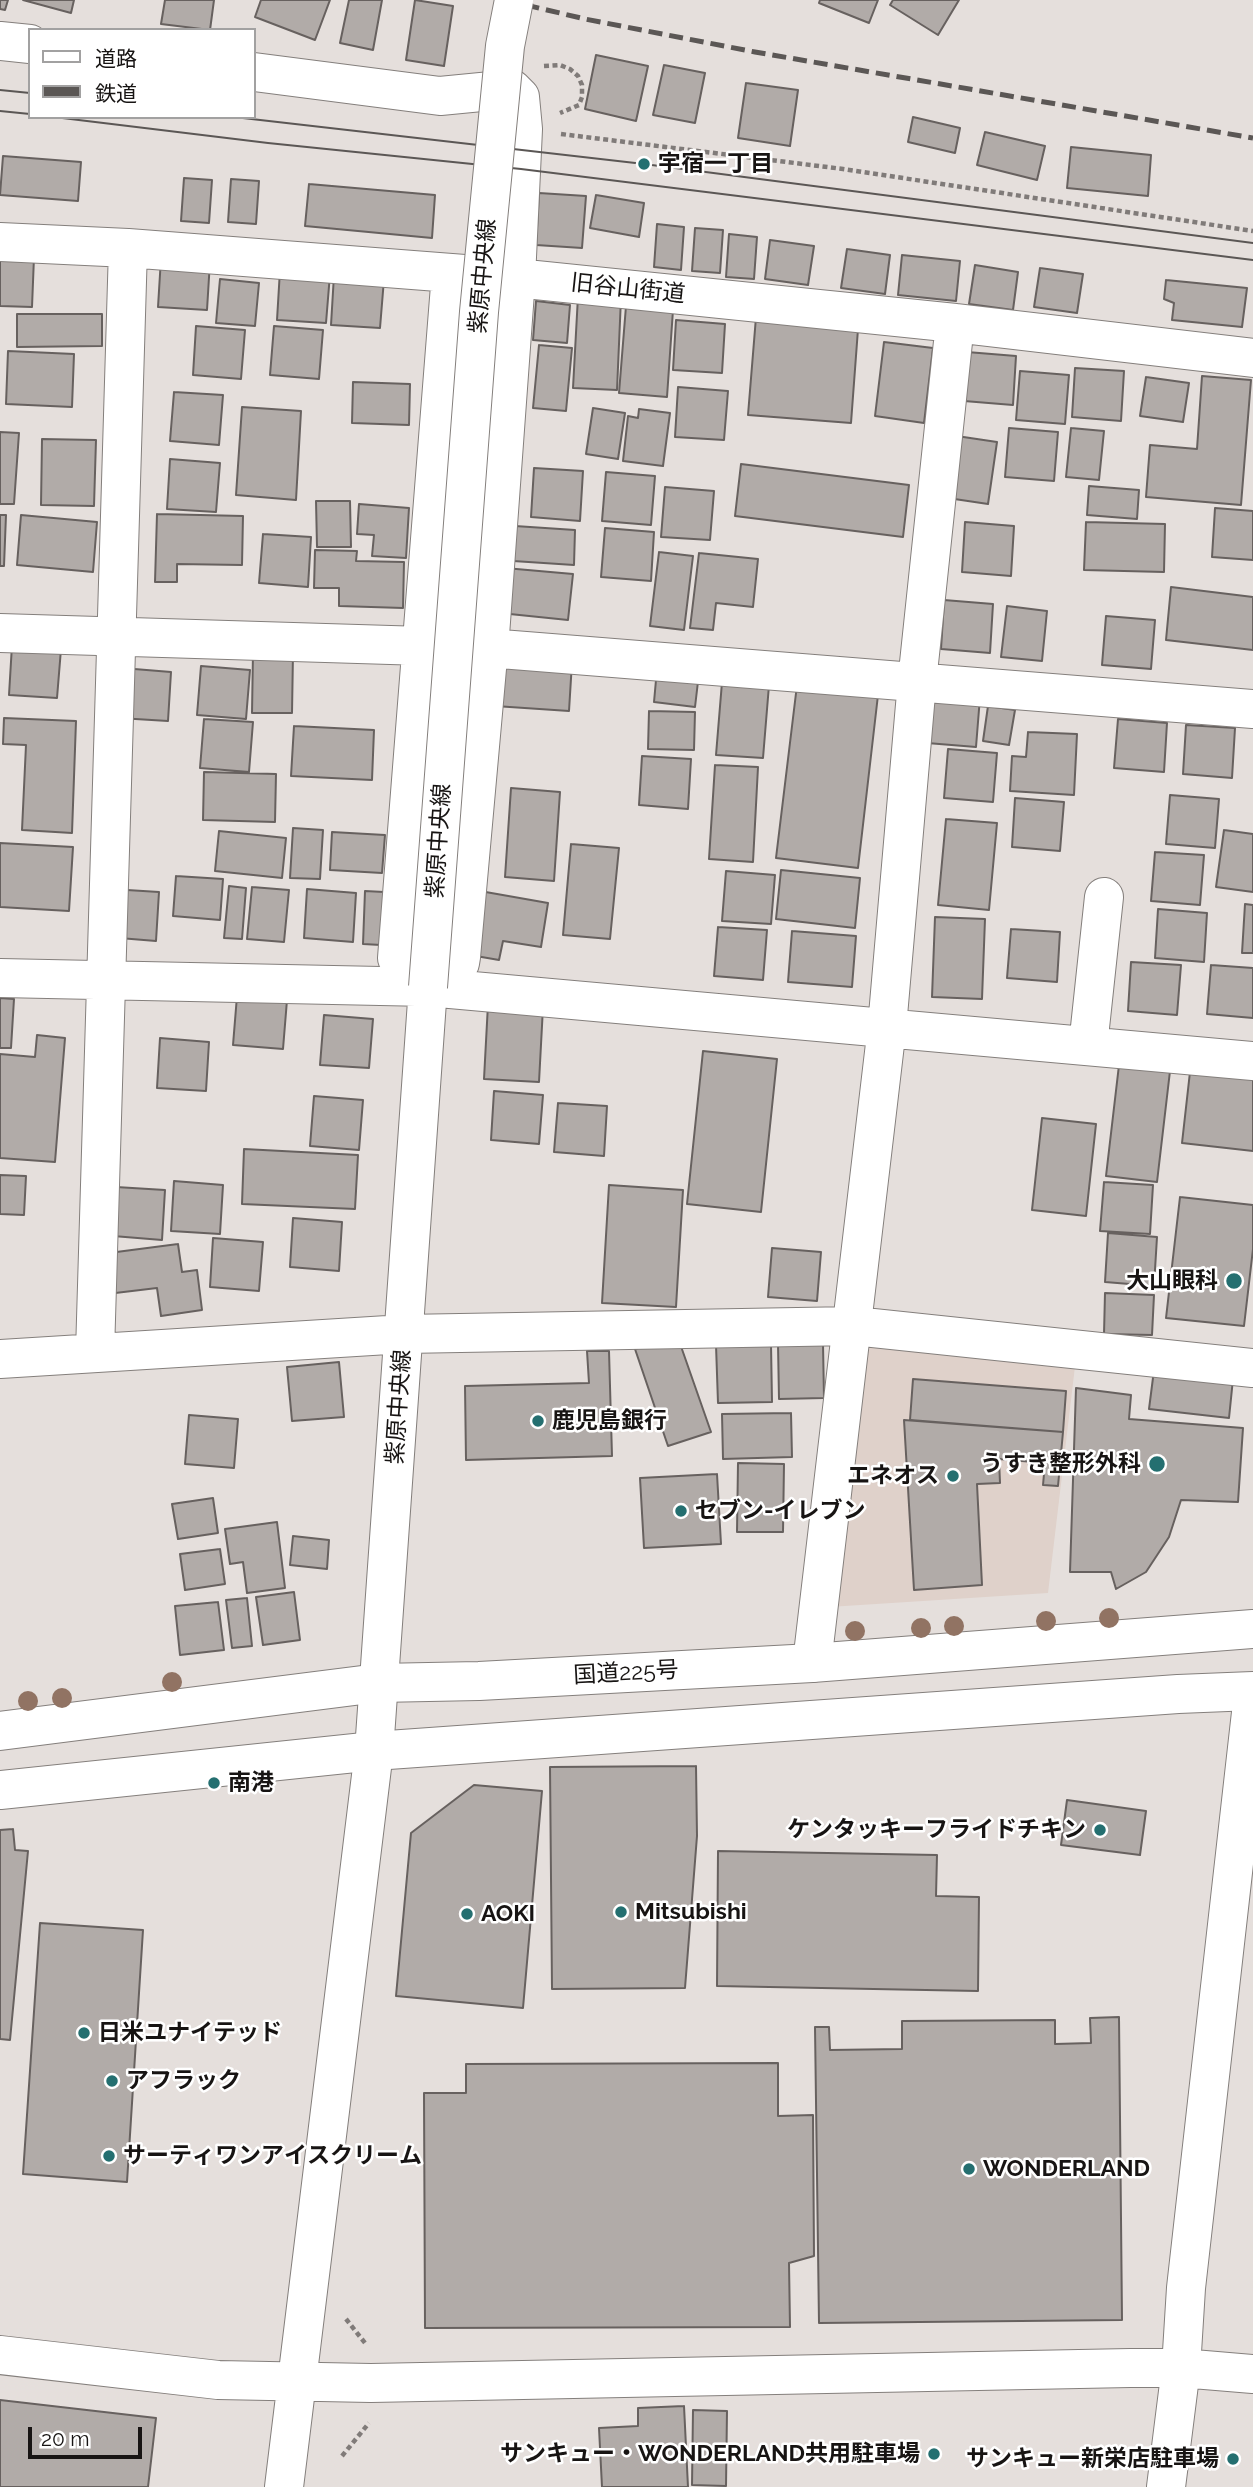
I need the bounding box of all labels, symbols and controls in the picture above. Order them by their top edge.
legend [28,28,256,119]
text: 道路 [95,46,137,71]
text: 鉄道 [95,81,137,106]
place label: 宇宿一丁目 [658,150,773,178]
marker: 宇宿一丁目 [636,156,652,172]
street label: 紫原中央線 [464,218,502,334]
street label: 旧谷山街道 [569,269,687,309]
street label: 紫原中央線 [421,783,457,899]
place label: 大山眼科 [1126,1267,1218,1295]
marker: 大山眼科 [1224,1271,1244,1291]
street label: 紫原中央線 [381,1349,417,1465]
place label: 鹿児島銀行 [552,1407,667,1435]
marker: 鹿児島銀行 [530,1413,546,1429]
place label: うすき整形外科 [980,1450,1141,1478]
marker: うすき整形外科 [1147,1454,1167,1474]
place label: エネオス [847,1462,939,1490]
marker: エネオス [945,1468,961,1484]
place label: セブン-イレブン [695,1497,866,1525]
marker: セブン-イレブン [673,1503,689,1519]
street label: 国道225号 [573,1656,679,1690]
place label: 南港 [228,1769,274,1797]
marker: 南港 [206,1775,222,1791]
place label: ケンタッキーフライドチキン [787,1816,1086,1844]
marker: ケンタッキーフライドチキン [1092,1822,1108,1838]
place label: Mitsubishi [635,1898,747,1926]
place label: AOKI [481,1900,535,1928]
marker: Mitsubishi [613,1904,629,1920]
marker: AOKI [459,1906,475,1922]
place label: 日米ユナイテッド [98,2019,282,2047]
marker: 日米ユナイテッド [76,2025,92,2041]
place label: アフラック [126,2067,241,2095]
marker: アフラック [104,2073,120,2089]
place label: サーティワンアイスクリーム [123,2142,422,2170]
marker: サーティワンアイスクリーム [101,2148,117,2164]
place label: WONDERLAND [983,2155,1150,2183]
marker: WONDERLAND [961,2161,977,2177]
scale bar [32,2414,145,2458]
text: 20 m [41,2426,89,2451]
place label: サンキュー・WONDERLAND共用駐車場 [500,2440,920,2468]
place label: サンキュー新栄店駐車場 [966,2445,1219,2473]
marker: サンキュー・WONDERLAND共用駐車場 [926,2446,942,2462]
marker: サンキュー新栄店駐車場 [1225,2451,1241,2467]

